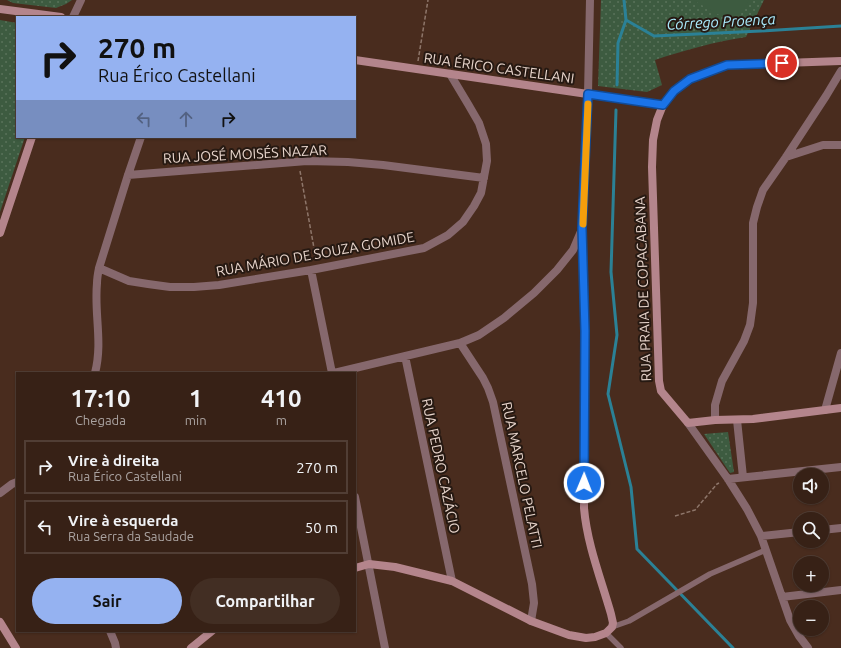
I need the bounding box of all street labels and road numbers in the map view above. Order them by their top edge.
street label: RUA ÉRICO CASTELLANI [423,49,575,86]
street label: RUA JOSÉ MOISÉS NAZAR [162,141,328,166]
street label: RUA PRAIA DE COPACABANA [632,196,654,382]
street label: RUA MÁRIO DE SOUZA GOMIDE [214,228,416,279]
street label: RUA PEDRO CAZÁCIO [419,397,464,535]
street label: RUA MARCELO PELATTI [499,400,545,550]

